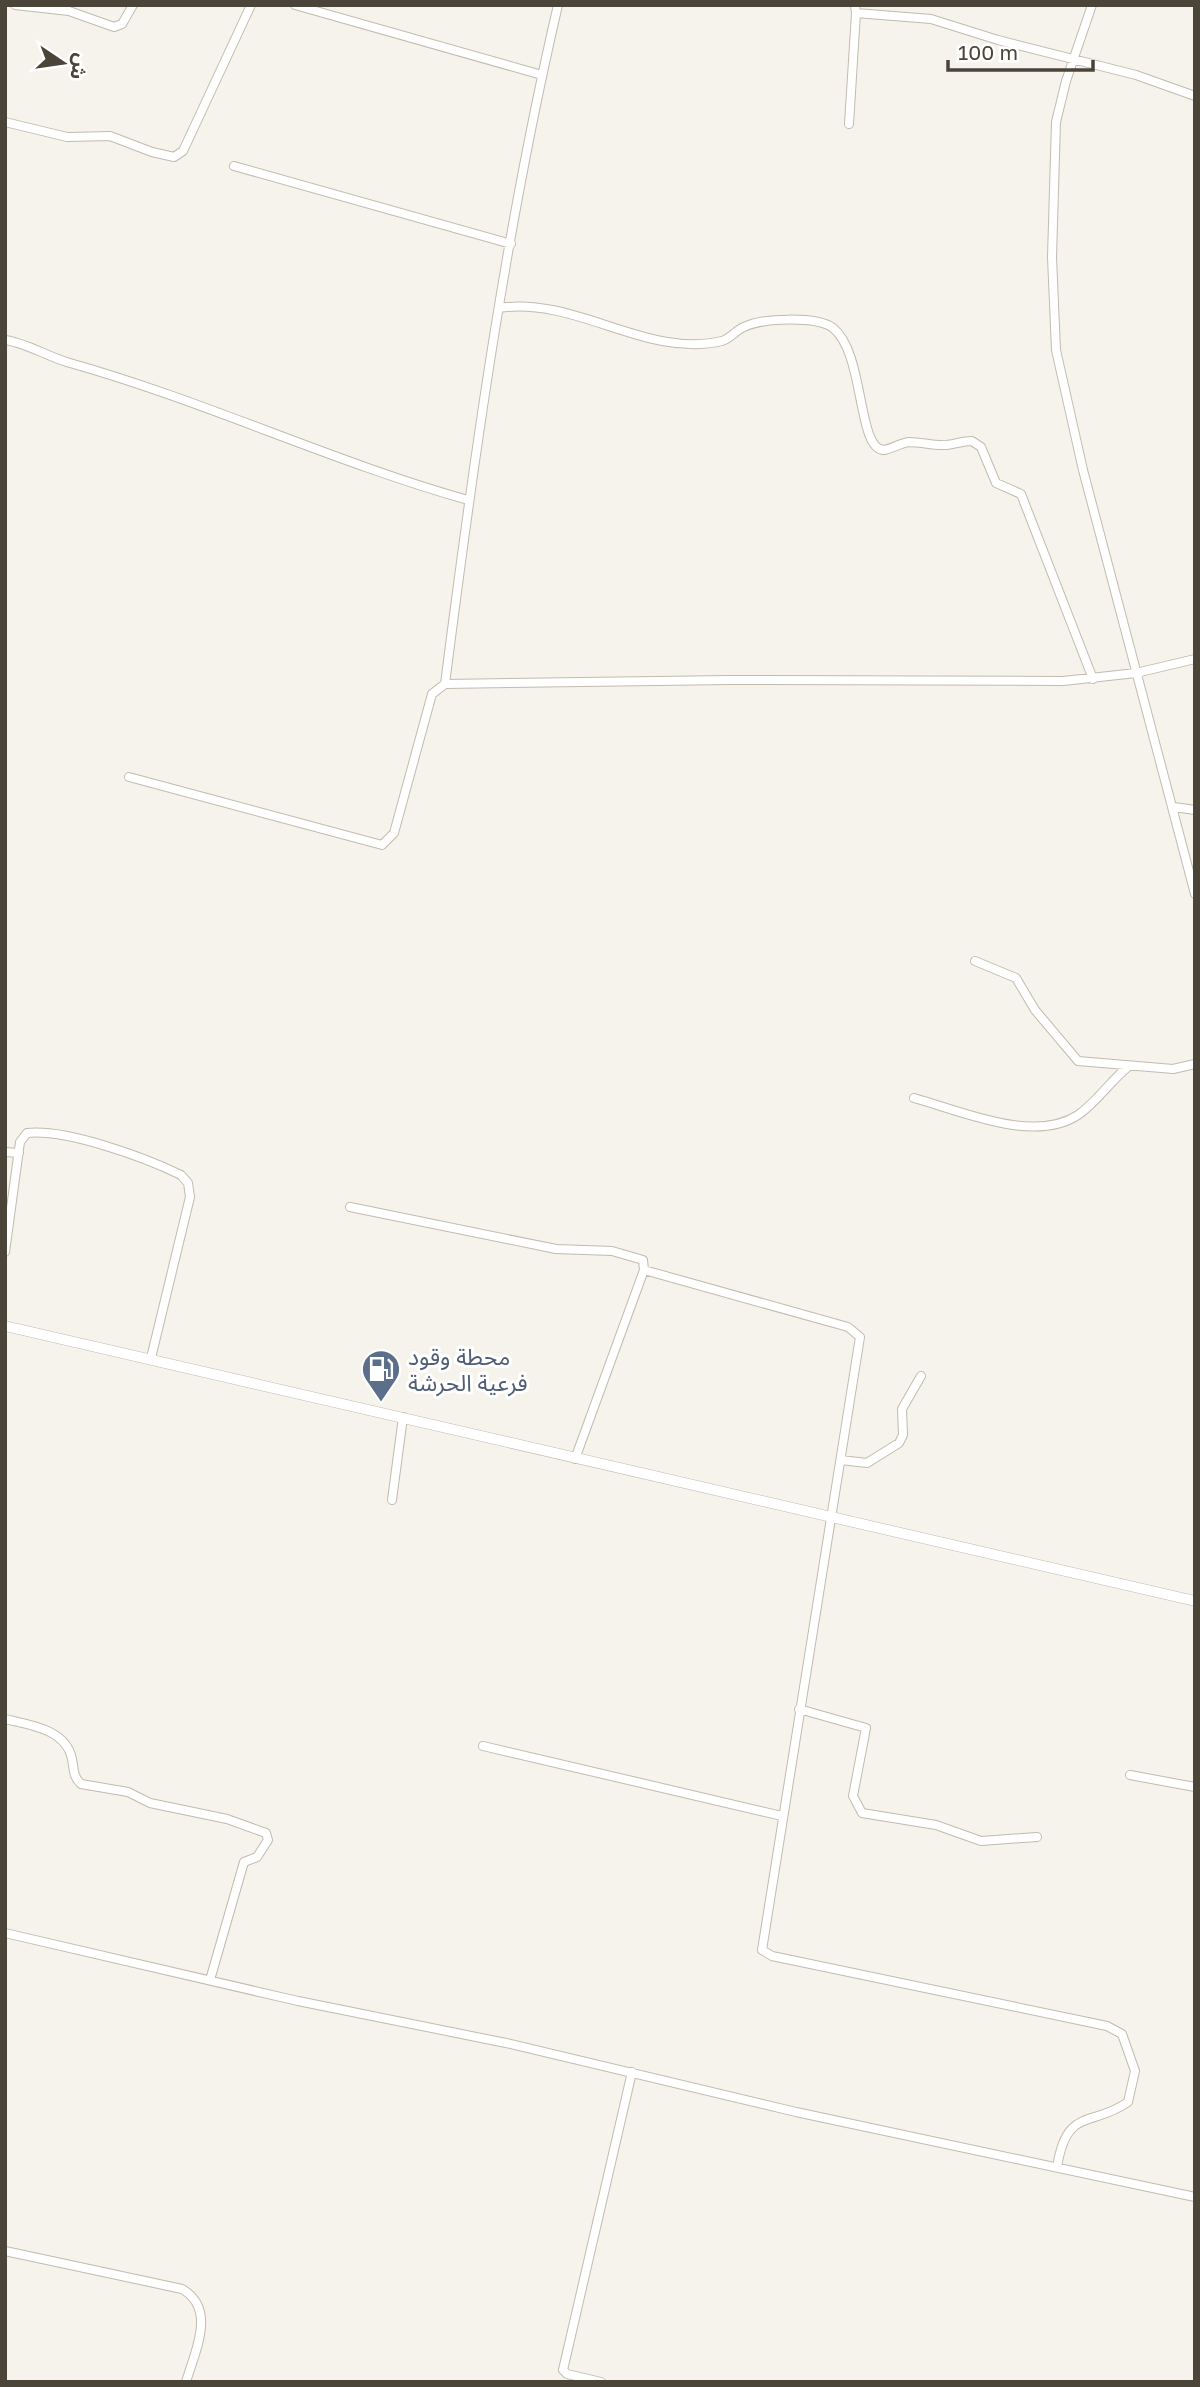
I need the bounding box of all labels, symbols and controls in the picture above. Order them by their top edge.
north arrow [28,28,98,98]
scale bar [948,28,1093,72]
text: 100 m [958,39,1018,65]
text: ش [66,52,94,82]
place label: محطة وقود فرعية الحرشة [408,1342,528,1397]
fuel station icon: محطة وقود فرعية الحرشة [360,1348,402,1403]

